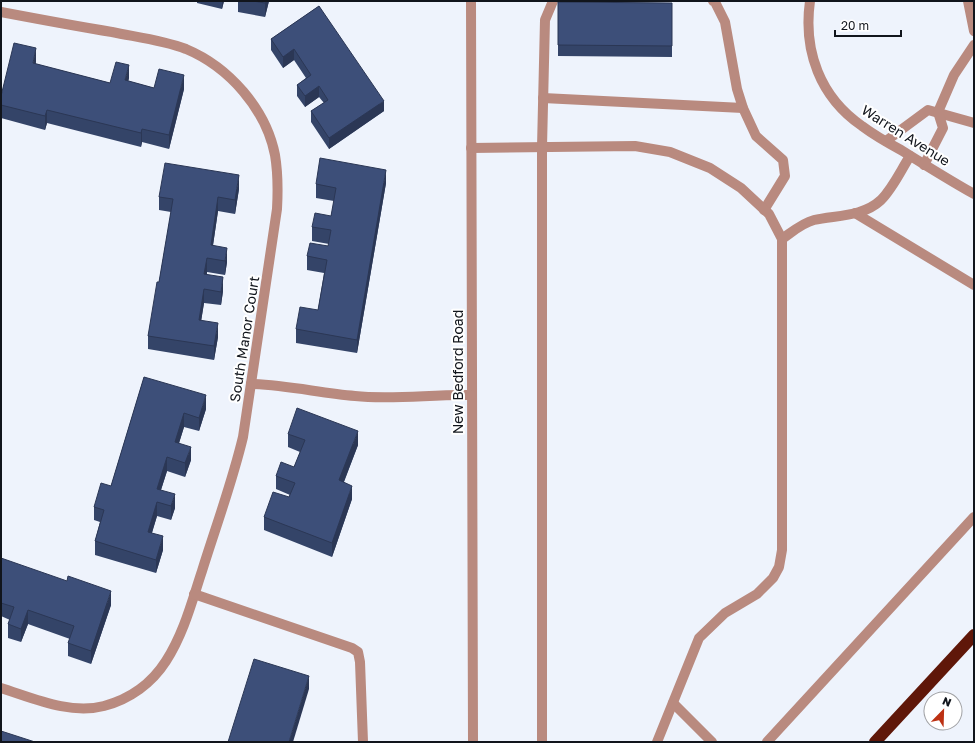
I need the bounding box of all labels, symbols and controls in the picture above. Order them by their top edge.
scale bar [835,12,901,38]
text: 20 m [841,18,869,33]
street label: Warren Avenue [859,101,953,169]
street label: South Manor Court [226,275,262,403]
street label: New Bedford Road [449,310,466,434]
north arrow [923,691,963,731]
text: N [941,694,953,709]

